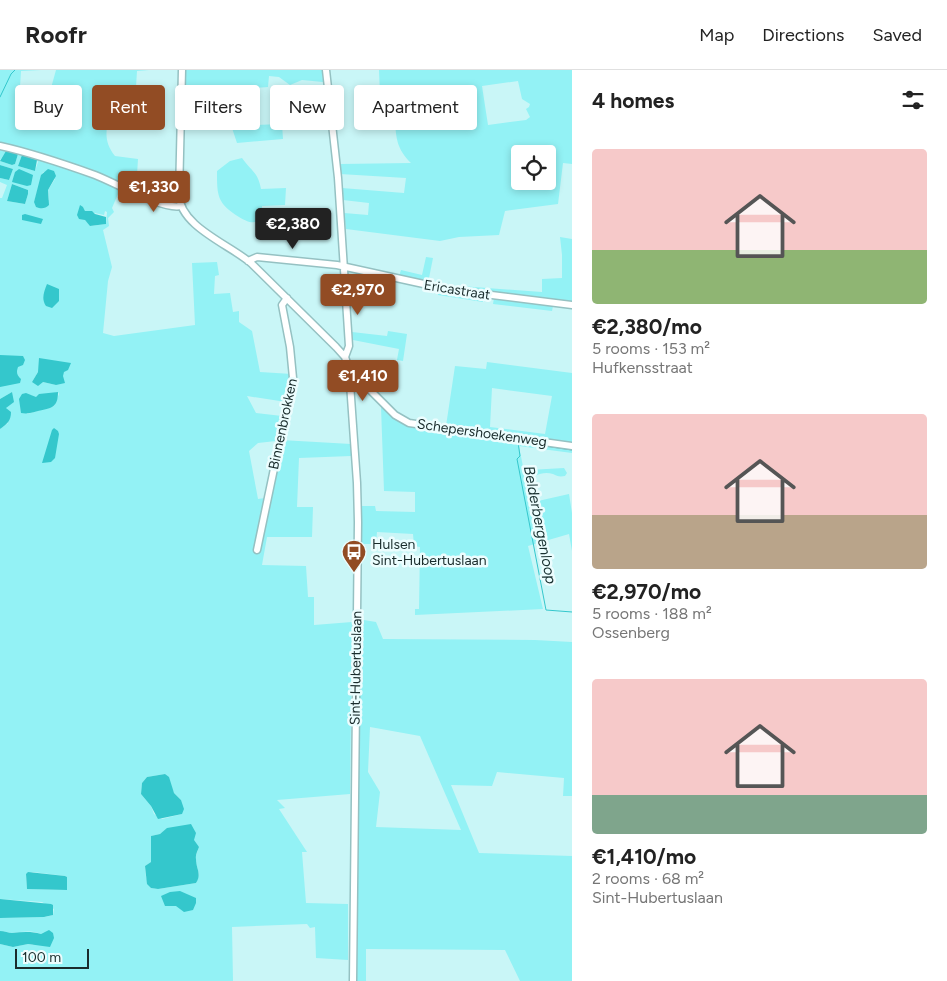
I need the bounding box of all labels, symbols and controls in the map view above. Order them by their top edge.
text: Roofr [25,20,87,49]
text: Map [699,24,734,46]
text: Directions [762,24,844,46]
text: Saved [872,24,922,46]
chip: Buy [15,85,82,130]
chip: Rent [92,85,165,130]
chip: Filters [175,85,260,130]
chip: New [270,85,344,130]
chip: Apartment [354,85,477,130]
icon: filters [899,86,927,114]
text: 4 homes [592,88,674,113]
map controls [511,145,556,190]
button: locate [511,145,556,190]
pin: €1,330 [113,170,195,213]
text: €1,330 [129,177,179,196]
icon: home [715,181,805,271]
pin: €2,380 [252,208,334,250]
text: €2,380 [266,214,320,233]
pin: €2,970 [317,274,399,316]
street label: Ericastraat [423,276,491,304]
text: €2,970 [331,280,385,299]
text: €2,380/mo [592,314,702,339]
text: 5 rooms · 153 m² [592,339,710,358]
text: Hufkensstraat [592,358,693,377]
pin: €1,410 [322,360,404,402]
text: €1,410 [338,366,388,385]
street label: Binnenbrokken [265,377,301,471]
street label: Schepershoekenweg [416,415,548,451]
icon: home [715,446,805,536]
water label: Belderbergenloop [520,464,560,586]
place label: Hulsen Sint-Hubertuslaan [372,536,487,569]
bus stop icon: Hulsen Sint-Hubertuslaan [341,539,367,573]
text: €2,970/mo [592,579,701,604]
text: 5 rooms · 188 m² [592,604,712,623]
street label: Sint-Hubertuslaan [347,610,366,725]
text: Ossenberg [592,623,670,642]
icon: home [715,711,805,801]
text: €1,410/mo [592,844,696,869]
text: 2 rooms · 68 m² [592,869,704,888]
text: Sint-Hubertuslaan [592,888,723,907]
scale bar [15,946,89,969]
text: 100 m [22,949,61,966]

